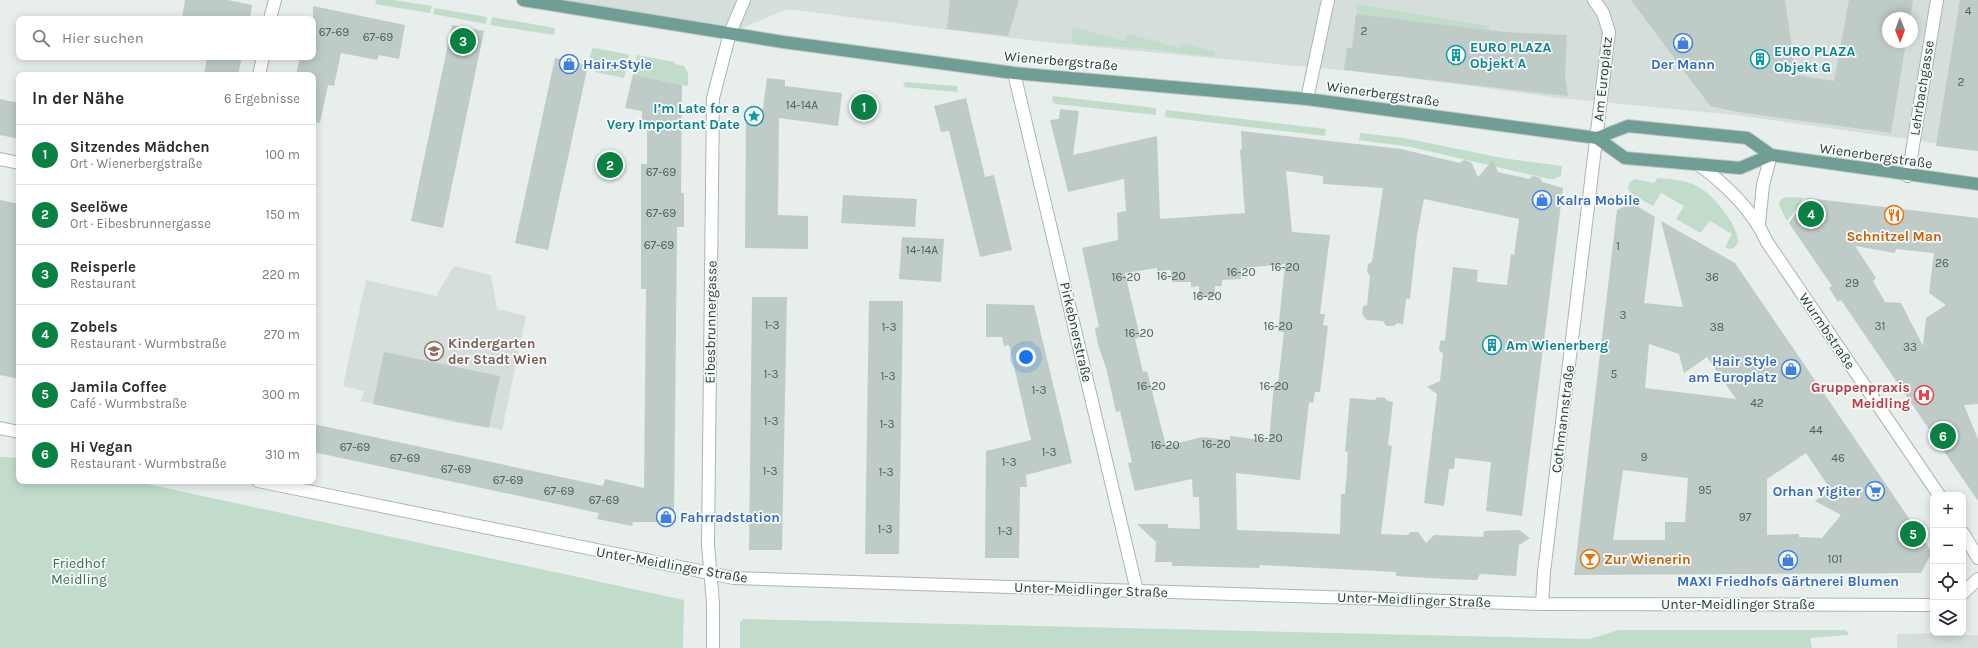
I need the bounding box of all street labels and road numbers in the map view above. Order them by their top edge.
street label: Am Europlatz [1590,36,1616,122]
street label: Lehrbachgasse [1906,39,1938,137]
street label: Wienerbergstraße [1003,48,1119,74]
street label: Wienerbergstraße [1325,78,1441,110]
street label: Wienerbergstraße [1818,140,1934,172]
street label: Eibesbrunnergasse [701,260,721,384]
street label: Pirkebnerstraße [1056,280,1096,384]
street label: Wurmbstraße [1795,290,1859,372]
street label: Cothmannstraße [1548,364,1578,474]
street label: Unter-Meidlinger Straße [595,543,749,587]
street label: Unter-Meidlinger Straße [1014,579,1168,601]
street label: Unter-Meidlinger Straße [1337,589,1491,611]
street label: Unter-Meidlinger Straße [1661,596,1815,613]

